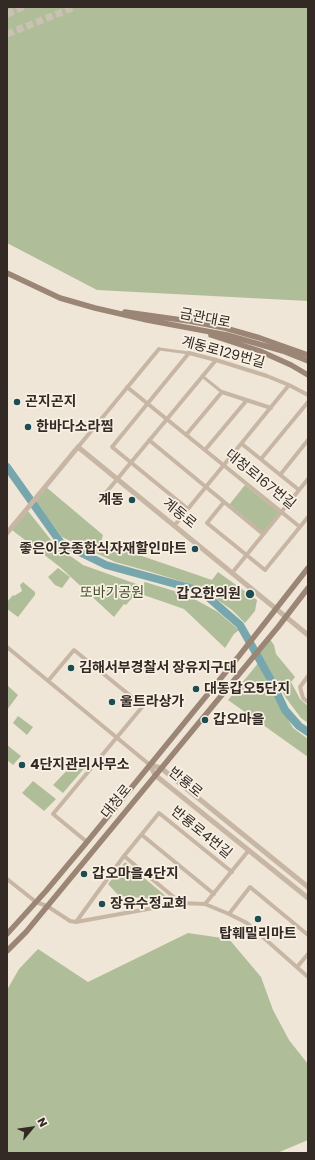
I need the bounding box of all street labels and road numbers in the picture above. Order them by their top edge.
street label: 금관대로 [178,306,232,332]
street label: 계동로129번길 [179,334,267,372]
street label: 대청로167번길 [222,447,298,513]
street label: 계동로 [159,495,199,533]
street label: 반룡로 [165,764,205,802]
street label: 대청로 [98,782,136,822]
street label: 반룡로4번길 [167,803,235,863]

